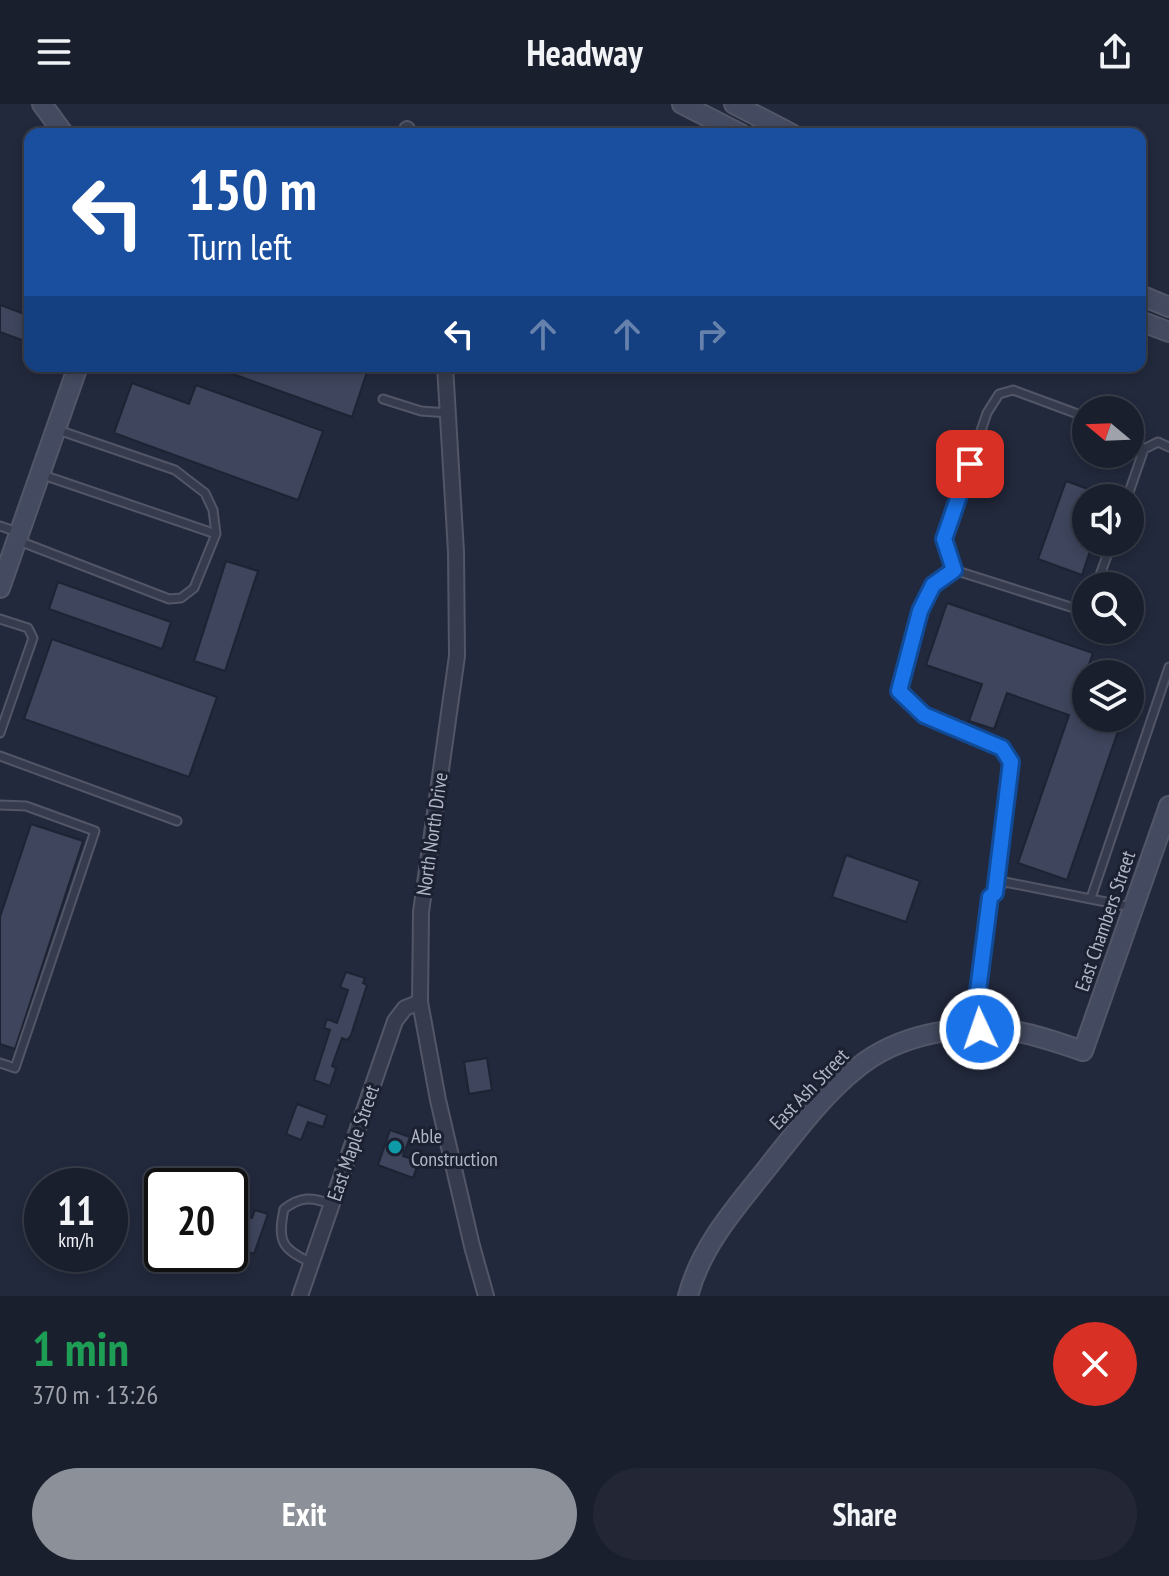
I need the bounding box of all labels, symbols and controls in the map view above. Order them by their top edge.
text: Headway [526,29,643,76]
icon: menu [32,30,76,74]
icon: share [1093,30,1137,74]
text: 150 m [188,153,317,225]
icon: left [56,160,160,264]
text: Turn left [188,223,292,270]
icon: left [437,312,481,356]
icon: ahead [521,312,565,356]
icon: ahead [605,312,649,356]
icon: right [689,312,733,356]
north arrow [1072,396,1144,468]
map controls [1072,396,1144,732]
pin [936,430,1004,498]
icon: arrive [948,442,992,486]
button: sound [1072,484,1144,556]
button: search [1072,572,1144,644]
button: layers [1072,660,1144,732]
street label: North North Drive [410,771,454,897]
street label: East Chambers Street [1069,847,1141,995]
position arrow [938,987,1022,1071]
street label: East Ash Street [764,1042,855,1135]
street label: East Maple Street [321,1081,385,1204]
place label: Able Construction [411,1123,498,1172]
marker: Able Construction [386,1138,404,1156]
speed limit sign: 20 [144,1168,248,1272]
text: 11 [57,1184,95,1236]
text: km/h [58,1227,94,1253]
text: 1 min [32,1317,129,1379]
button: close [1053,1322,1137,1406]
text: 370 m · 13:26 [32,1378,158,1411]
button: Exit [32,1468,577,1560]
button: Share [593,1468,1137,1560]

